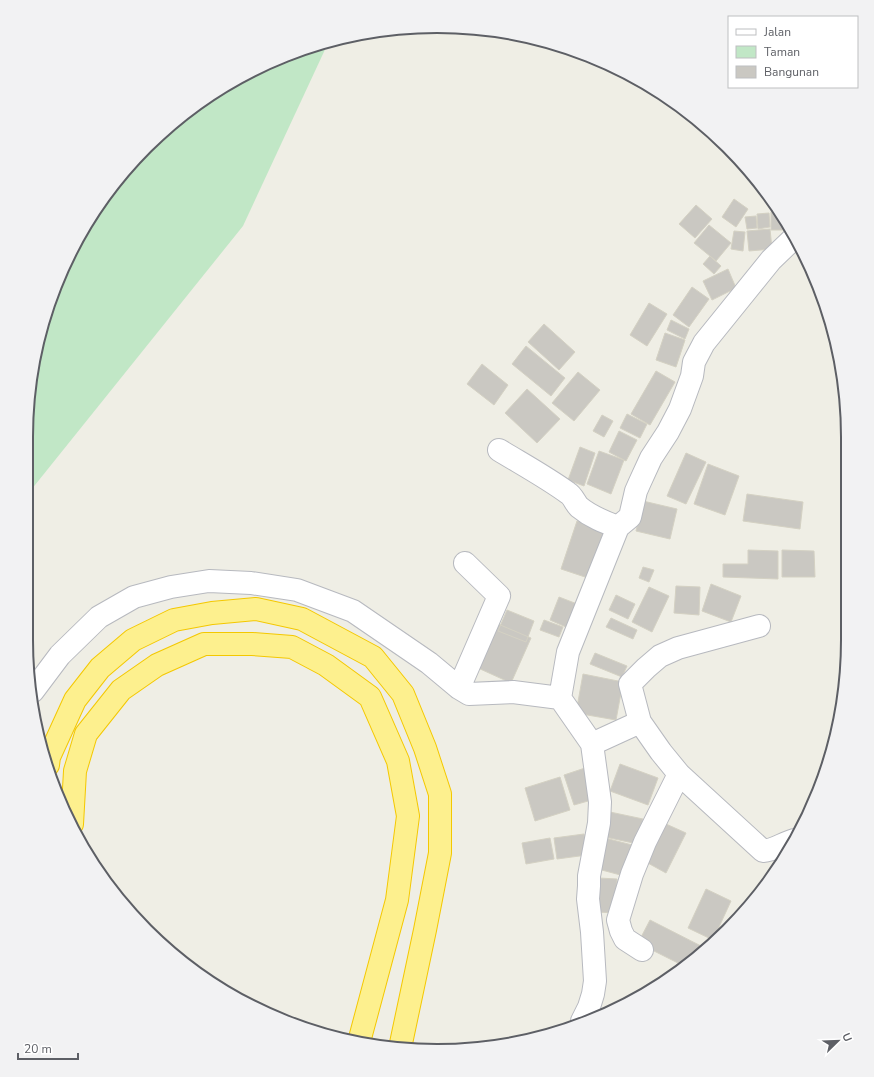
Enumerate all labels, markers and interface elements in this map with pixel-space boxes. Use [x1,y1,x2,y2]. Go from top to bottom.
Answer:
legend [728,16,858,88]
text: Jalan [763,24,791,40]
text: Taman [764,44,800,60]
text: Bangunan [764,64,819,80]
north arrow [818,1021,858,1061]
text: U [838,1031,855,1044]
scale bar [18,1035,78,1061]
text: 20 m [24,1041,52,1057]

